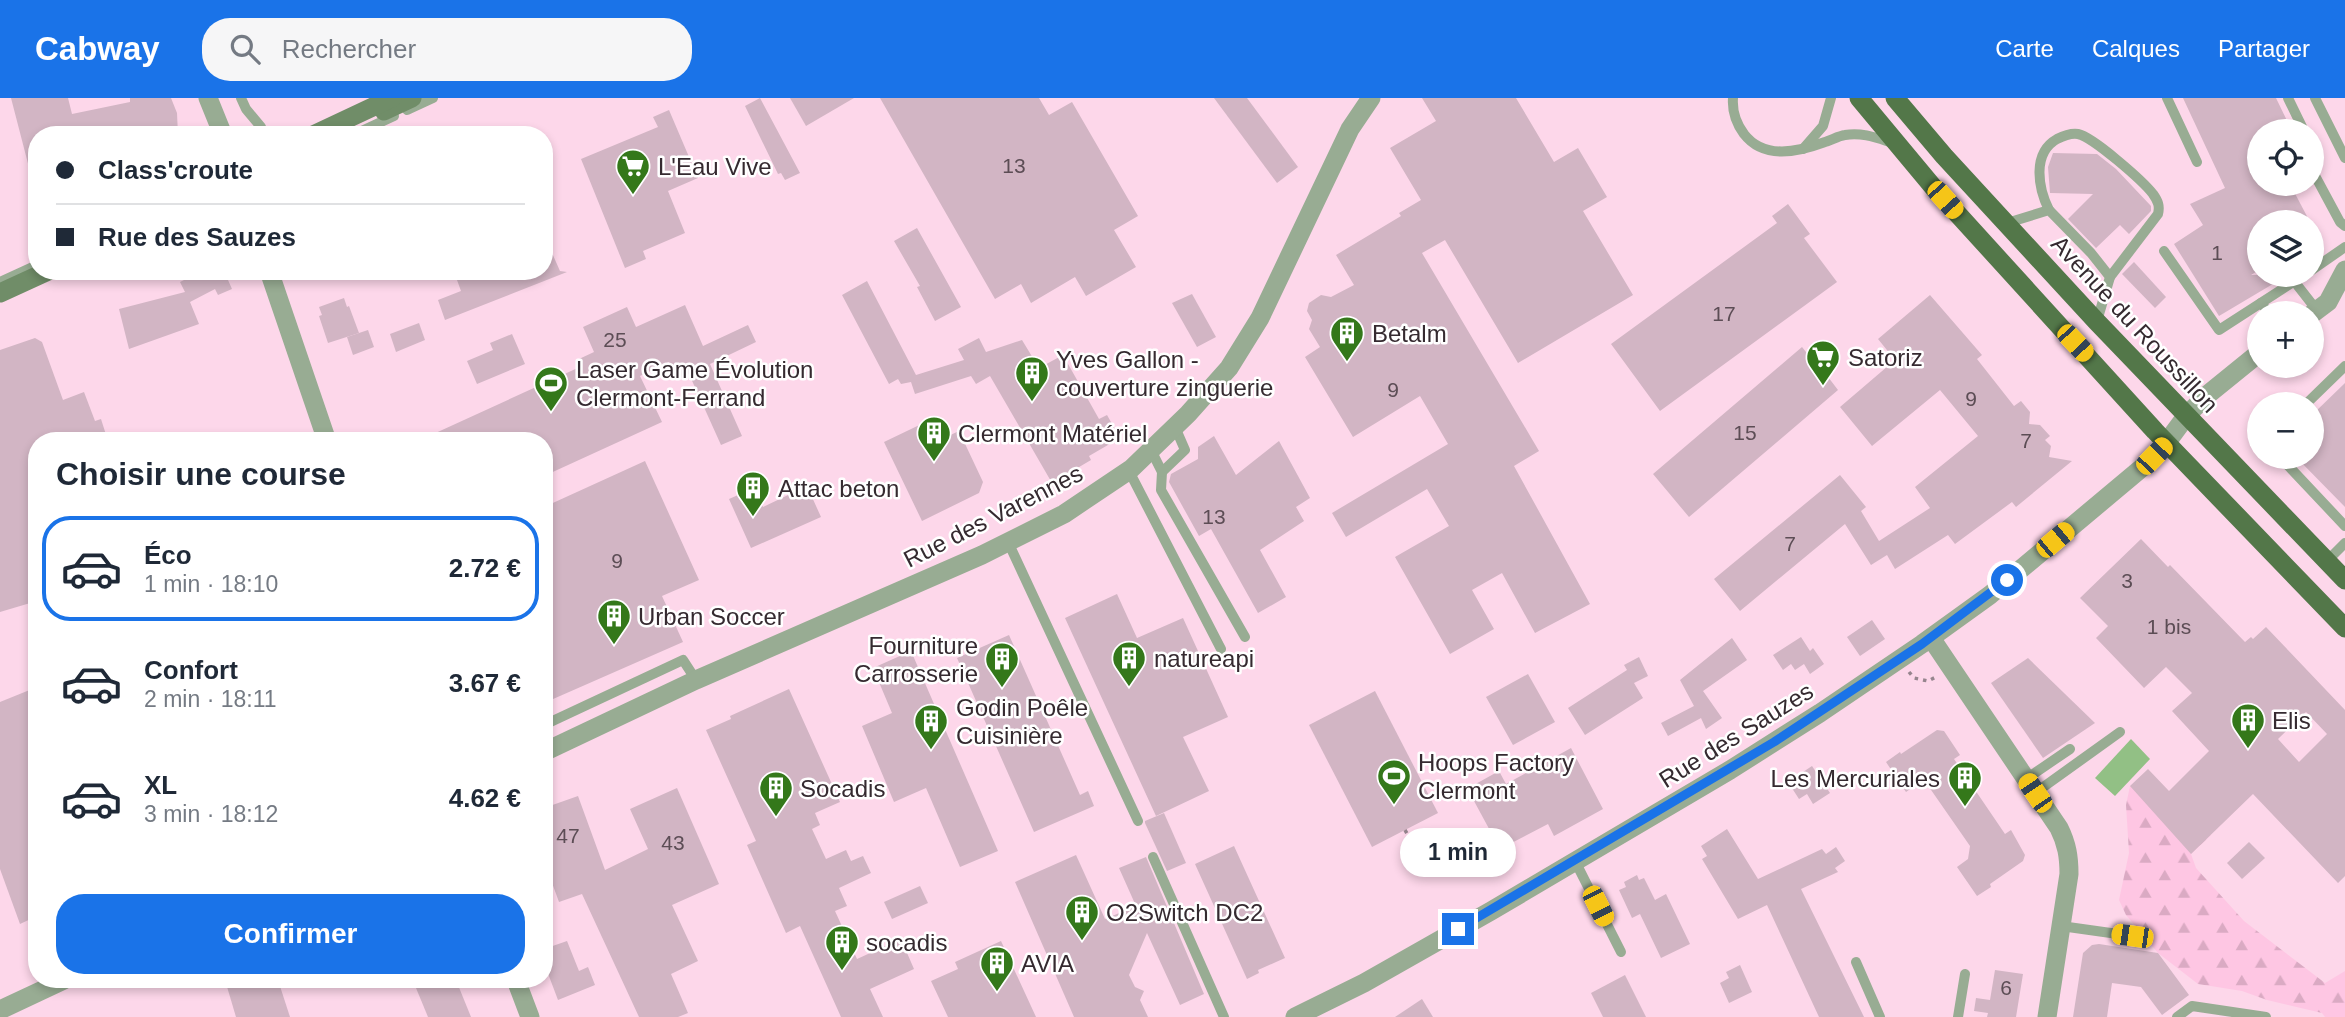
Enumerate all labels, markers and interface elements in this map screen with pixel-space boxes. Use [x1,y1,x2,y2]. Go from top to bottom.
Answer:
search box [202,18,692,81]
text: Cabway [35,30,160,67]
icon: search [226,30,264,68]
text: Rechercher [282,34,416,64]
text: Carte [1995,35,2054,62]
text: Calques [2092,35,2180,62]
text: Partager [2218,35,2310,62]
map controls [2247,119,2324,469]
button: locate [2247,119,2324,196]
supermarket icon: L'Eau Vive [614,147,652,196]
place label: L'Eau Vive [658,153,772,180]
house number: 13 [1002,154,1026,177]
text: Class'croute [98,155,253,185]
car [1924,177,1967,223]
button: layers [2247,210,2324,287]
text: Rue des Sauzes [98,222,296,252]
street label: Avenue du Roussillon [2046,230,2224,418]
house number: 1 [2211,241,2223,264]
button: + [2247,301,2324,378]
house number: 17 [1712,302,1736,325]
building icon: Betalm [1328,314,1366,363]
place label: Betalm [1372,320,1447,347]
car [2053,320,2098,366]
house number: 25 [603,328,627,351]
supermarket icon: Satoriz [1804,338,1842,387]
place label: Satoriz [1848,344,1923,371]
place label: Yves Gallon - couverture zinguerie [1056,346,1273,401]
building icon: Yves Gallon - couverture zinguerie [1013,354,1051,403]
place label: Laser Game Évolution Clermont-Ferrand [576,356,813,411]
sports icon: Laser Game Évolution Clermont-Ferrand [532,364,570,413]
house number: 9 [1387,378,1399,401]
house number: 9 [1965,387,1977,410]
button: − [2247,392,2324,469]
building icon: Clermont Matériel [915,414,953,463]
place label: Clermont Matériel [958,420,1147,447]
house number: 15 [1733,421,1757,444]
house number: 7 [2020,429,2032,452]
car [2132,434,2177,478]
text: Choisir une course [56,456,346,492]
street label: Rue des Varennes [899,459,1087,573]
building icon: Attac beton [734,469,772,518]
place label: Attac beton [778,475,899,502]
house number: 13 [1202,505,1226,528]
car [2033,518,2078,562]
house number: 7 [1784,532,1796,555]
icon: car [60,537,123,600]
text: Éco [144,540,192,570]
house number: 9 [611,549,623,572]
text: 2.72 € [449,553,521,583]
route start [1991,564,2023,596]
house number: 3 [2121,569,2133,592]
text: 1 min · 18:10 [144,571,278,597]
building icon: Urban Soccer [595,597,633,646]
place label: Urban Soccer [638,603,785,630]
house number: 1 bis [2147,615,2191,638]
place label: Fourniture Carrosserie [854,632,978,687]
building icon: natureapi [1110,639,1148,688]
building icon: Fourniture Carrosserie [983,640,1021,689]
place label: natureapi [1154,645,1254,672]
icon: car [60,652,123,715]
text: Confort [144,655,238,685]
text: 3.67 € [449,668,521,698]
street label: Rue des Sauzes [1654,677,1818,793]
text: 2 min · 18:11 [144,686,277,712]
place label: Godin Poêle Cuisinière [956,694,1088,749]
building icon: Elis [2229,701,2267,750]
building icon: Godin Poêle Cuisinière [912,702,950,751]
place label: Elis [2272,707,2311,734]
place label: Hoops Factory Clermont [1418,749,1574,804]
sports icon: Hoops Factory Clermont [1375,757,1413,806]
building icon: Les Mercuriales [1946,759,1984,808]
place label: Les Mercuriales [1771,765,1940,792]
icon: car [60,767,123,830]
building icon: Socadis [757,769,795,818]
text: XL [144,770,177,800]
car [2015,770,2056,816]
place label: Socadis [800,775,885,802]
text: 4.62 € [449,783,521,813]
text: 3 min · 18:12 [144,801,278,827]
house number: 47 [556,824,580,847]
callout: 1 min [1400,828,1516,876]
house number: 43 [661,831,685,854]
text: 1 min [1428,839,1488,865]
car [1580,883,1617,929]
building icon: O2Switch DC2 [1063,893,1101,942]
button: Confirmer [56,894,525,974]
place label: O2Switch DC2 [1106,899,1263,926]
route end [1442,913,1474,945]
building icon: socadis [823,923,861,972]
car [2110,923,2155,949]
place label: socadis [866,929,947,956]
building icon: AVIA [978,944,1016,993]
place label: AVIA [1021,950,1074,977]
house number: 6 [2000,976,2012,999]

